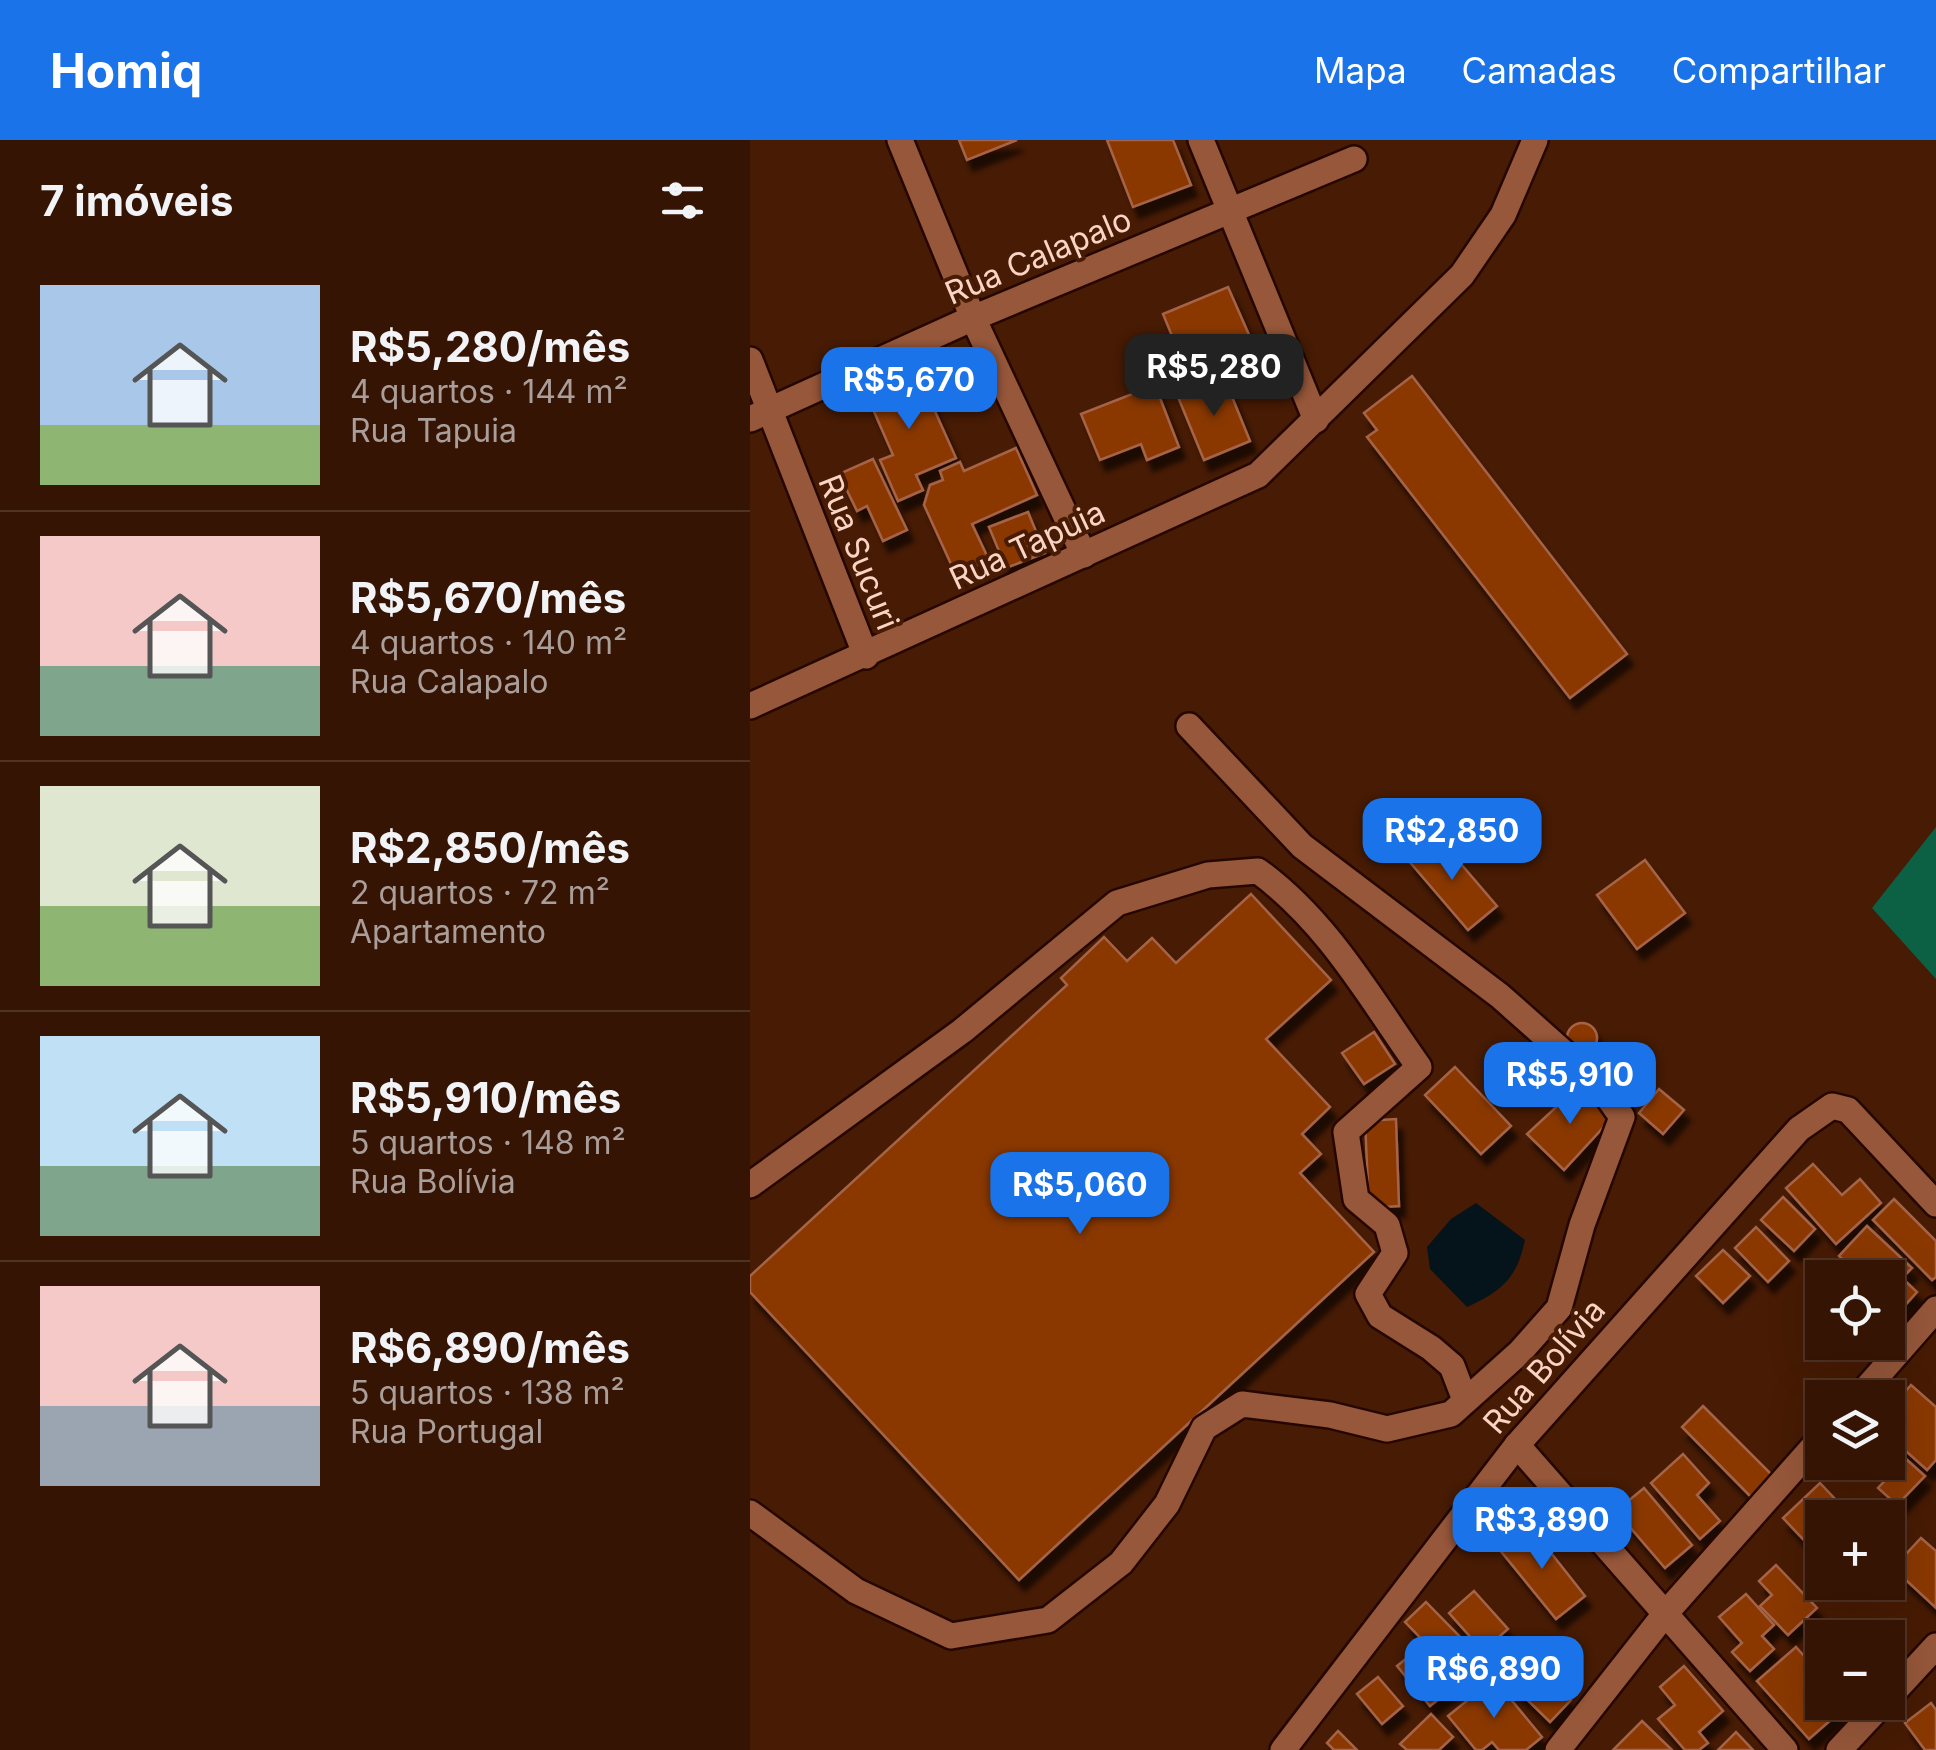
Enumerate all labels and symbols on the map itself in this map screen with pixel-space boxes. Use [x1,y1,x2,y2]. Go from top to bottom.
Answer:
street label: Rua Calapalo [939,199,1137,313]
pin: R$5,280 [1122,334,1306,419]
pin: R$5,670 [817,347,1001,432]
street label: Rua Sucuri [810,469,908,635]
street label: Rua Tapuia [943,492,1111,598]
pin: R$2,850 [1360,798,1544,883]
pin: R$5,910 [1478,1042,1662,1127]
pin: R$5,060 [988,1152,1172,1237]
street label: Rua Bolívia [1475,1291,1613,1441]
pin: R$3,890 [1450,1487,1634,1572]
pin: R$6,890 [1402,1636,1586,1721]

